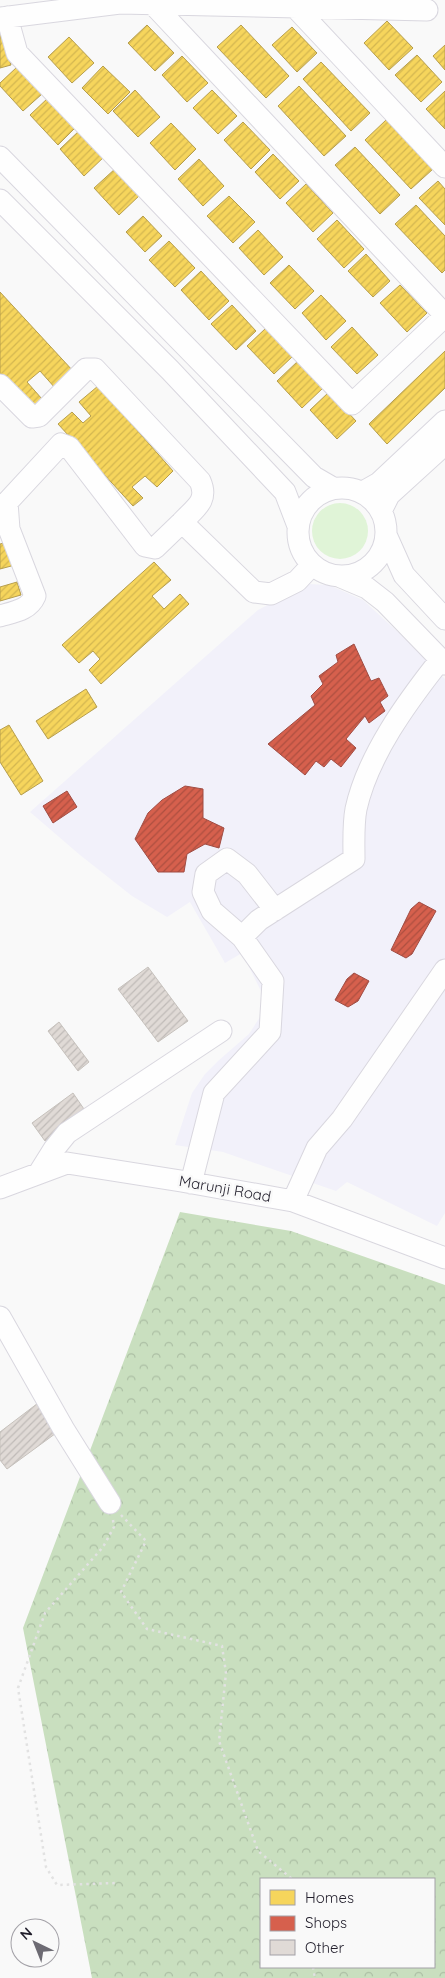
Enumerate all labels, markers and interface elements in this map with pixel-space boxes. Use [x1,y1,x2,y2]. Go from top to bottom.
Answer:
street label: Marunji Road [178,1171,273,1206]
legend [260,1878,435,1968]
text: Homes [305,1888,354,1907]
text: Shops [305,1913,347,1932]
north arrow [10,1918,60,1968]
text: N [16,1923,36,1944]
text: Other [305,1938,345,1957]

